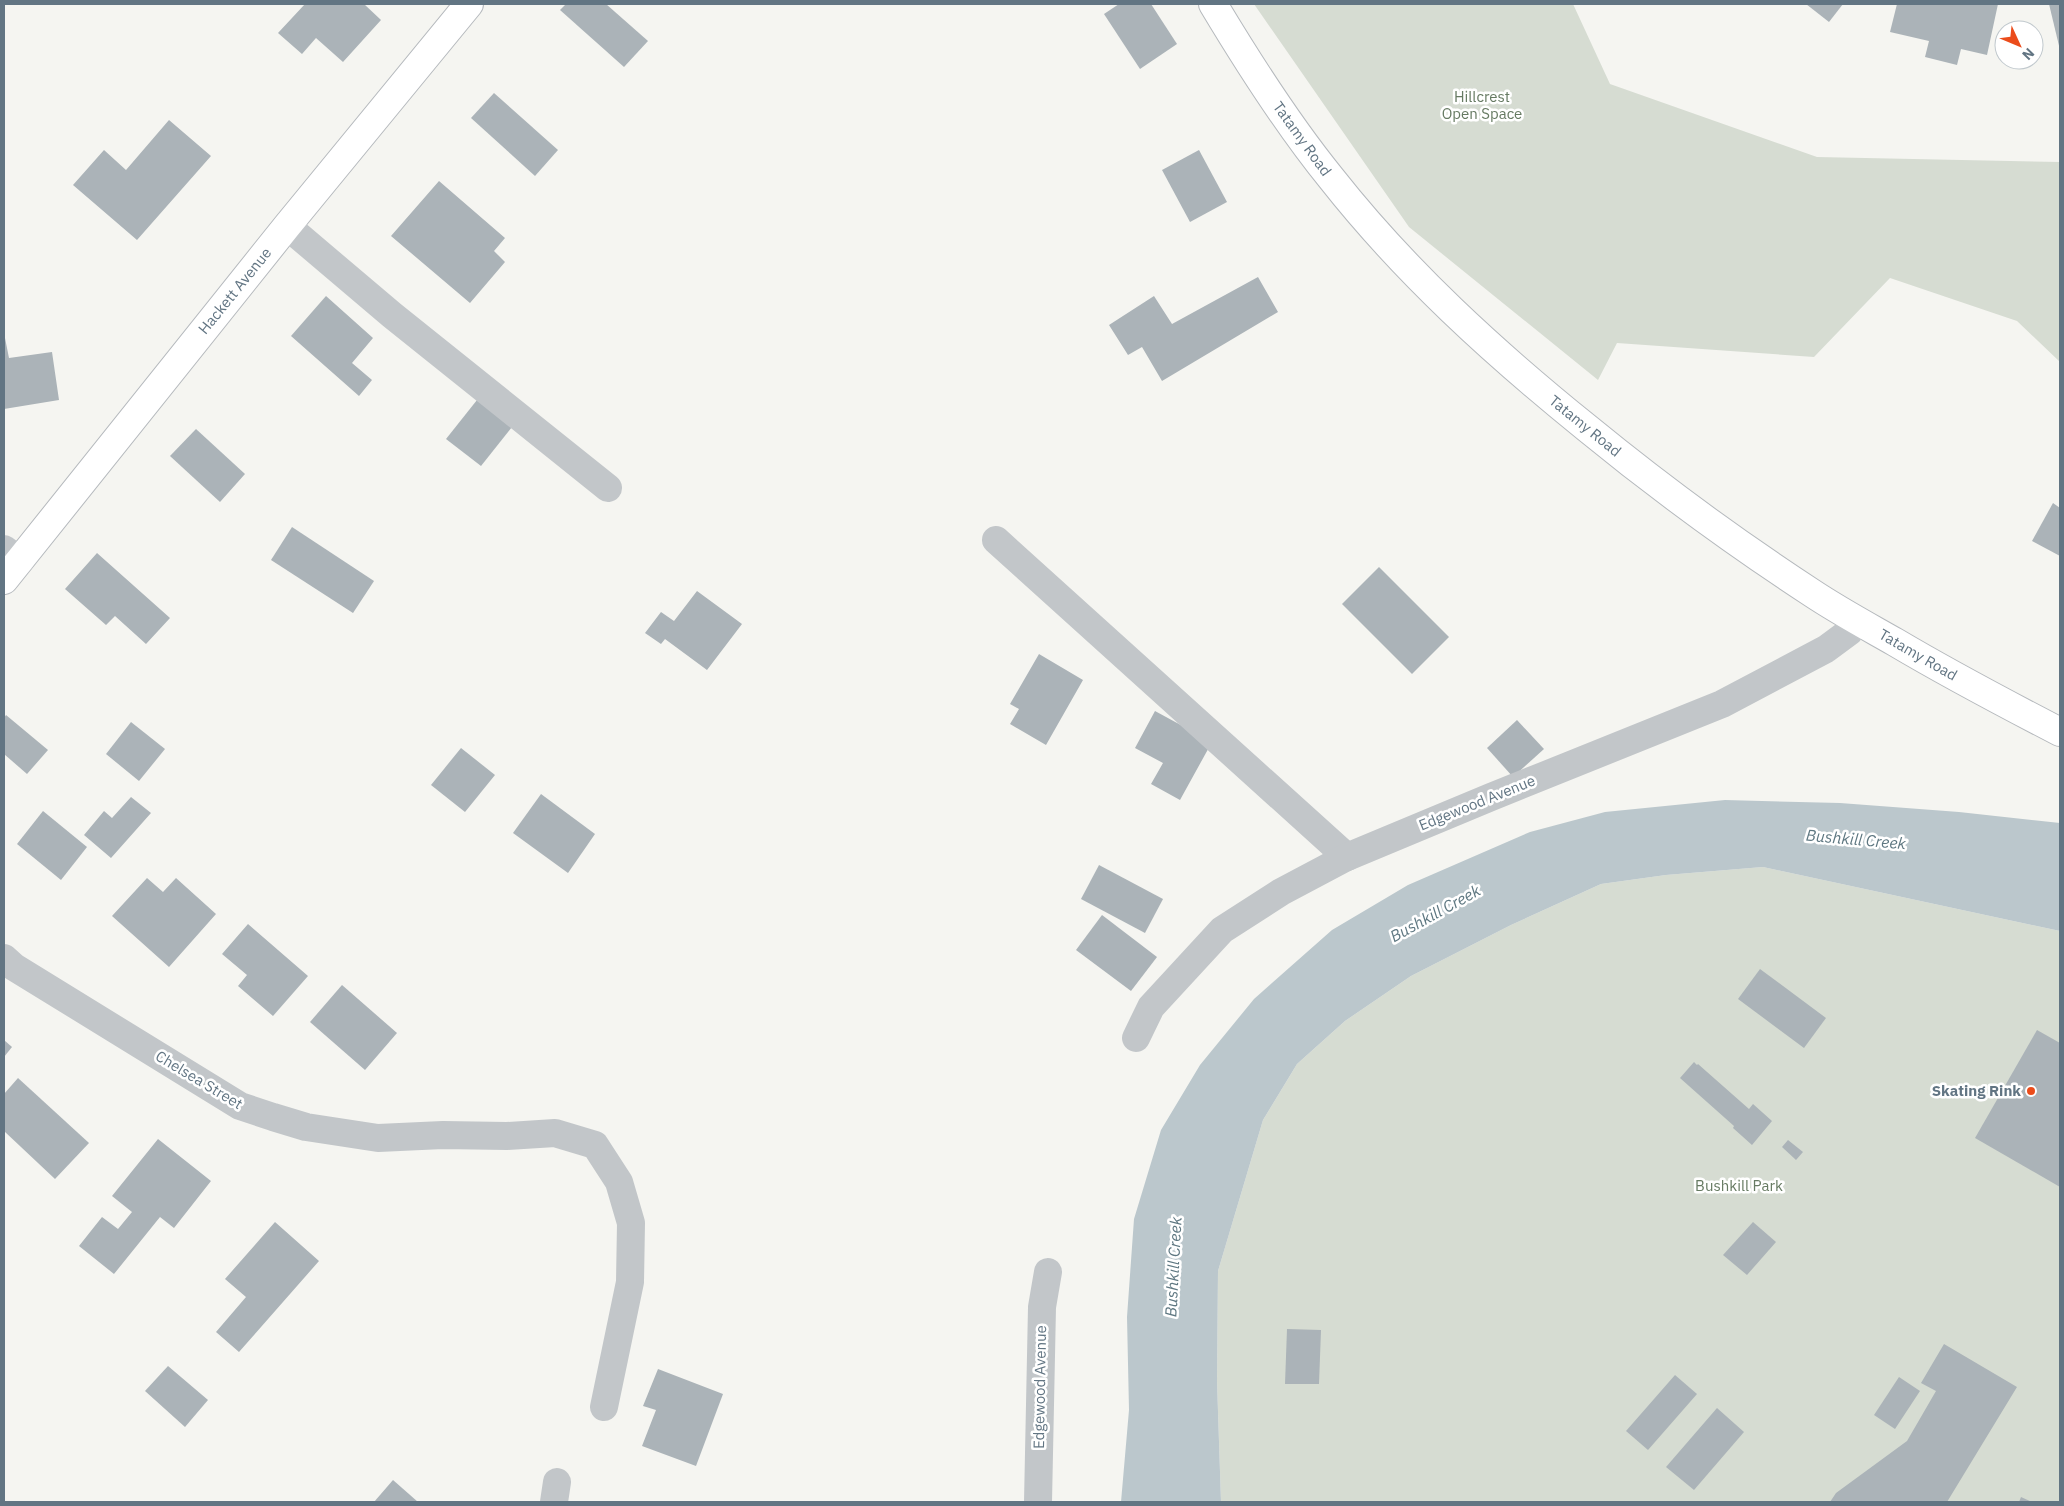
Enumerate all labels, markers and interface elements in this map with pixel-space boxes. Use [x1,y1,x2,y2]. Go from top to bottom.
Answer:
north arrow [1994,20,2044,70]
text: N [2018,44,2038,64]
park label: Hillcrest Open Space [1442,87,1522,123]
street label: Tatamy Road [1269,98,1336,180]
street label: Hackett Avenue [194,243,275,338]
street label: Tatamy Road [1545,391,1625,460]
street label: Tatamy Road [1876,625,1961,685]
street label: Edgewood Avenue [1416,771,1538,835]
water label: Bushkill Creek [1805,825,1907,853]
water label: Bushkill Creek [1386,880,1484,946]
street label: Chelsea Street [152,1046,246,1113]
place label: Skating Rink [1932,1081,2021,1100]
marker: Skating Rink [2025,1085,2037,1097]
park label: Bushkill Park [1695,1176,1783,1195]
water label: Bushkill Creek [1160,1216,1186,1318]
street label: Edgewood Avenue [1029,1325,1050,1449]

